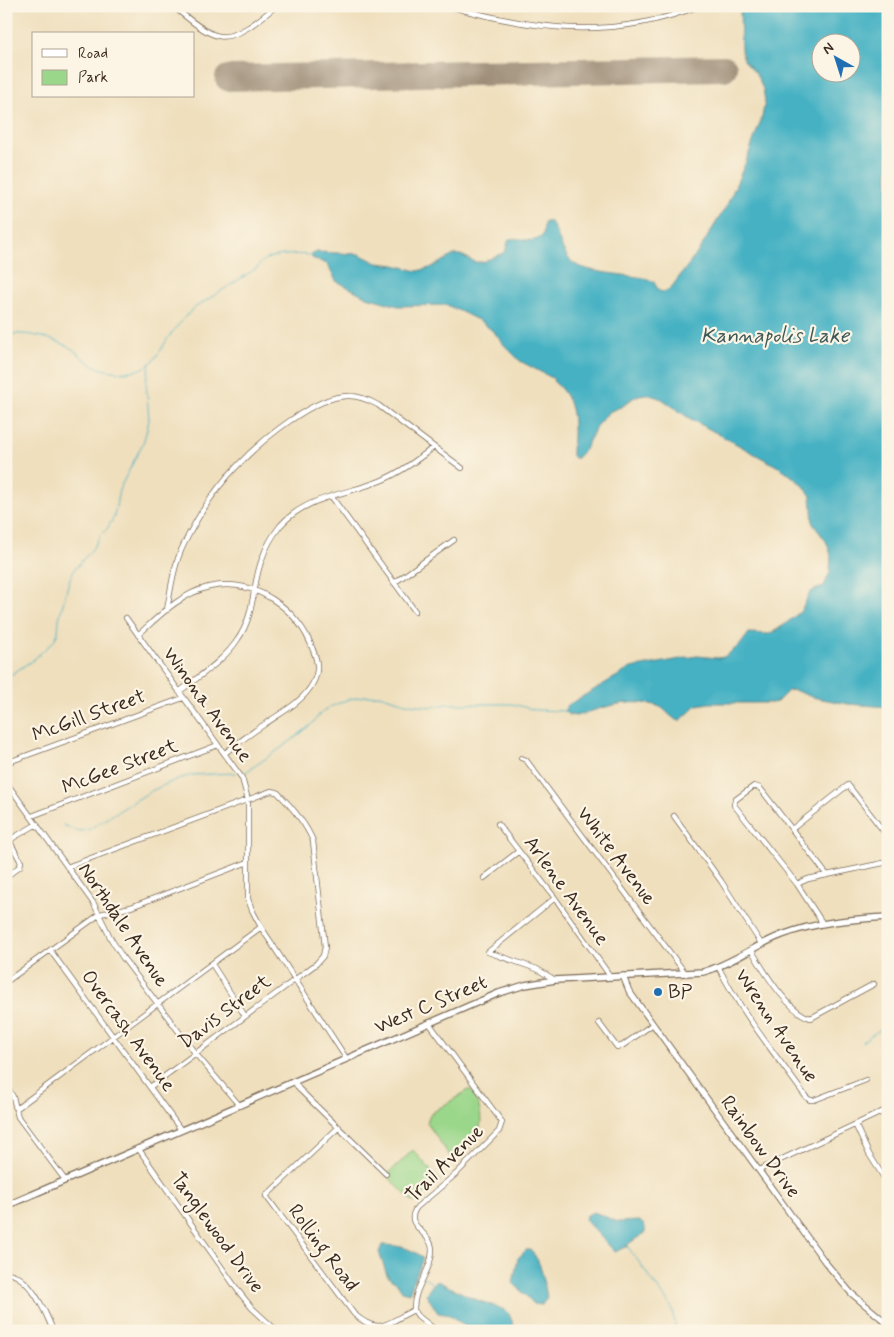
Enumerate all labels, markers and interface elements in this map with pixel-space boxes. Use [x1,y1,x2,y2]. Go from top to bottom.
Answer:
legend [32,32,195,98]
north arrow [812,32,862,82]
text: N [819,39,838,59]
text: Road [78,44,108,64]
text: Park [78,68,108,88]
water label: Kannapolis Lake [701,322,851,350]
street label: Winona Avenue [156,642,258,768]
street label: McGill Street [29,683,149,749]
street label: McGee Street [58,732,182,801]
street label: White Avenue [570,801,662,911]
street label: Arlene Avenue [517,831,615,951]
street label: Northdale Avenue [71,858,175,992]
street label: Wrenn Avenue [728,964,824,1088]
street label: Overcash Avenue [75,965,181,1098]
street label: Davis Street [173,968,277,1056]
street label: West C Street [371,969,491,1041]
place label: BP [668,979,693,1006]
marker: BP [652,986,664,998]
street label: Rainbow Drive [714,1090,806,1204]
street label: Trail Avenue [400,1119,490,1209]
street label: Tanglewood Drive [163,1167,270,1299]
street label: Rolling Road [280,1199,365,1298]

